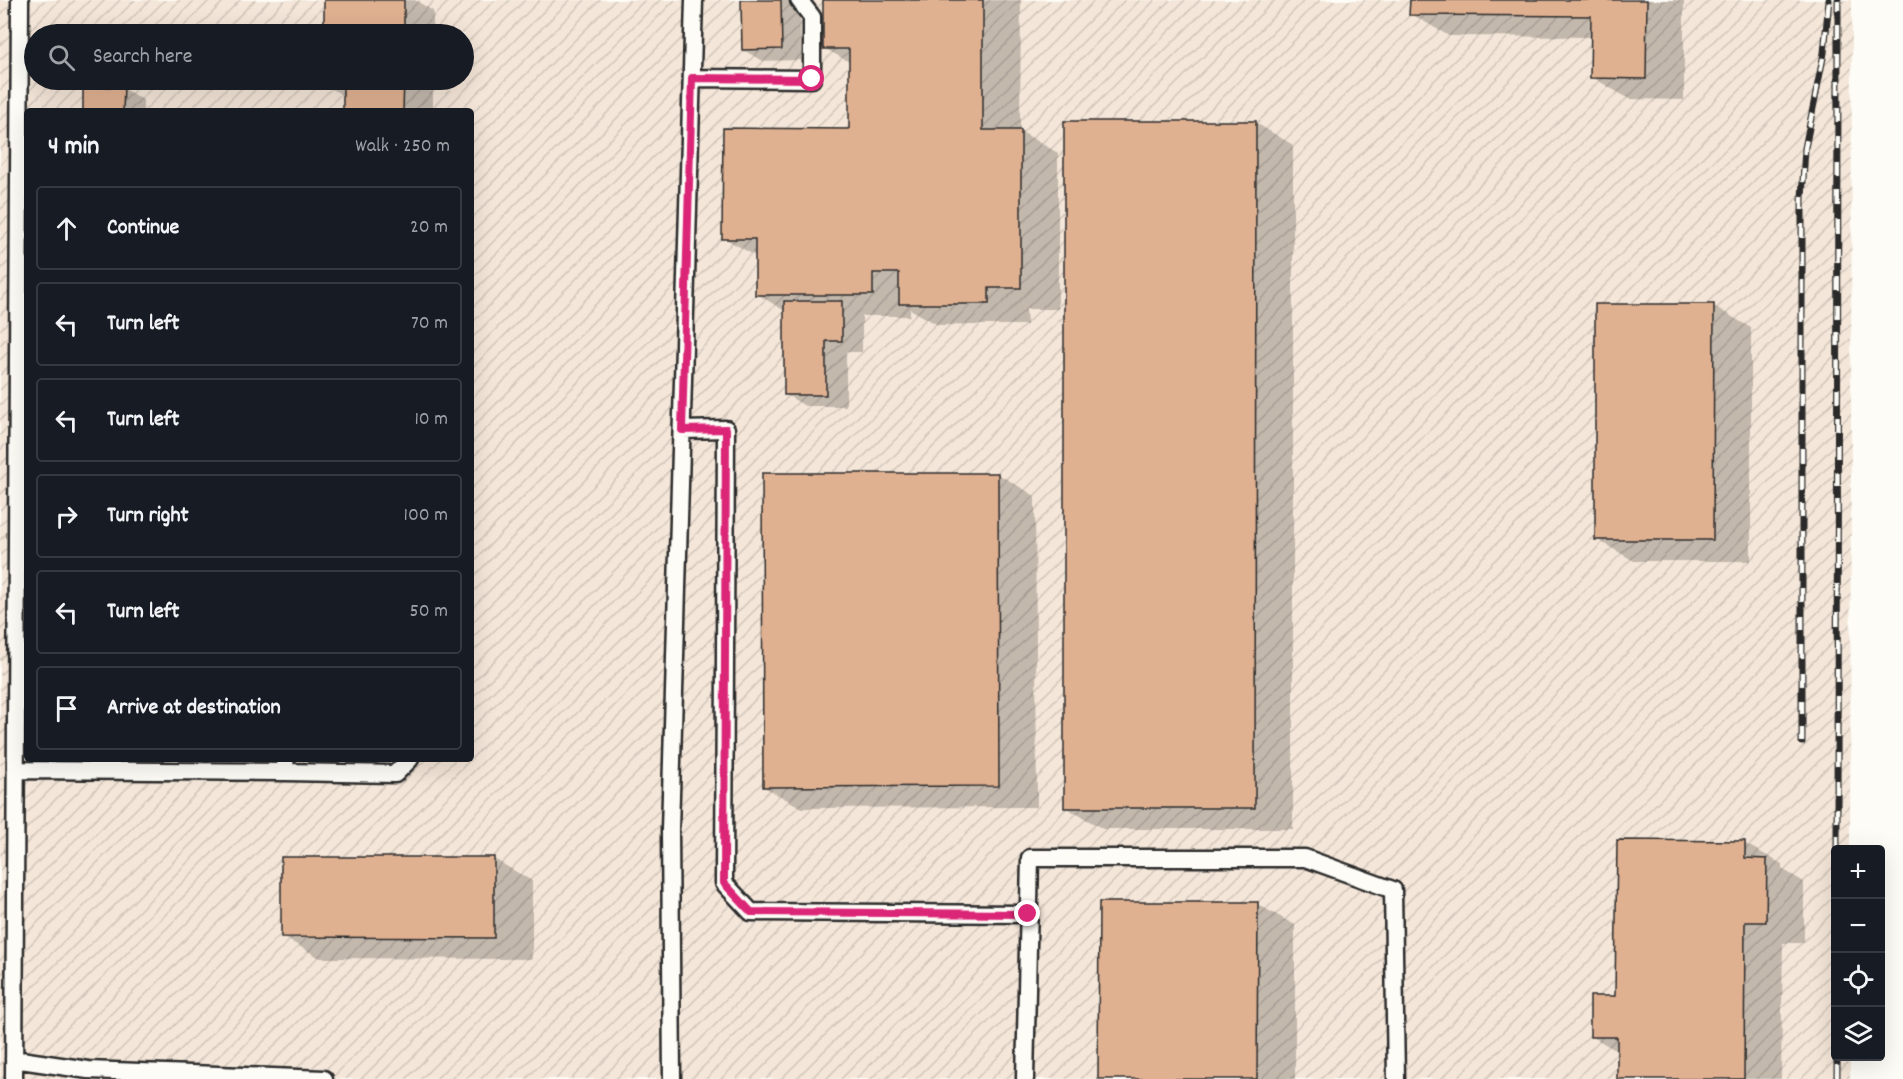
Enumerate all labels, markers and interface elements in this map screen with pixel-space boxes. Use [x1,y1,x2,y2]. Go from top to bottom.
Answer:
search box [24,24,474,90]
icon: search [45,41,78,74]
text: Search here [93,42,192,73]
route start [798,65,824,91]
text: 4 min [48,129,99,166]
text: Walk · 250 m [355,133,450,161]
icon: ahead [50,212,83,245]
text: Continue [107,213,179,244]
text: 20 m [410,214,448,242]
icon: left [50,308,83,341]
text: Turn left [107,309,179,340]
text: 70 m [411,310,448,338]
icon: left [50,404,83,437]
text: Turn left [107,405,179,436]
text: 10 m [414,406,448,434]
icon: right [50,500,83,533]
text: Turn right [107,501,189,532]
text: 100 m [404,502,448,530]
icon: left [50,596,83,629]
text: Turn left [107,597,179,628]
text: 50 m [410,598,448,626]
icon: arrive [50,692,83,725]
text: Arrive at destination [107,693,281,724]
map controls [1831,845,1885,1061]
button: + [1831,845,1885,899]
button: − [1831,899,1885,953]
route end [1014,900,1040,926]
button: locate [1831,953,1885,1007]
button: layers [1831,1007,1885,1061]

